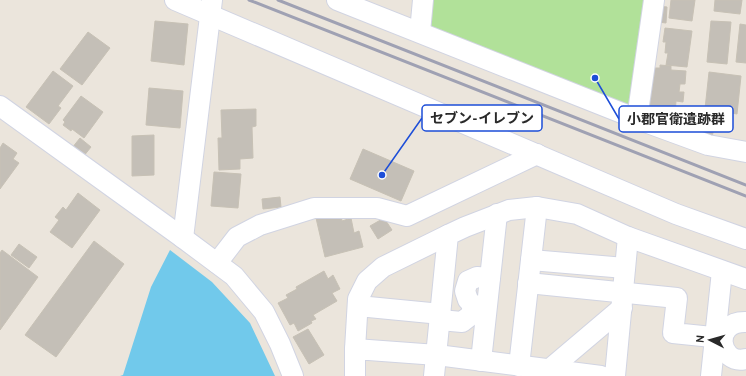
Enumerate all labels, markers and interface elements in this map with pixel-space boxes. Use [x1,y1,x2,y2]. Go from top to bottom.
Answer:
callout: セブン-イレブン [422,105,542,131]
callout: 小郡官衛遺跡群 [619,106,733,132]
text: セブン-イレブン [430,110,534,128]
text: 小郡官衛遺跡群 [627,112,725,129]
north arrow [690,320,730,360]
text: N [694,334,708,344]

